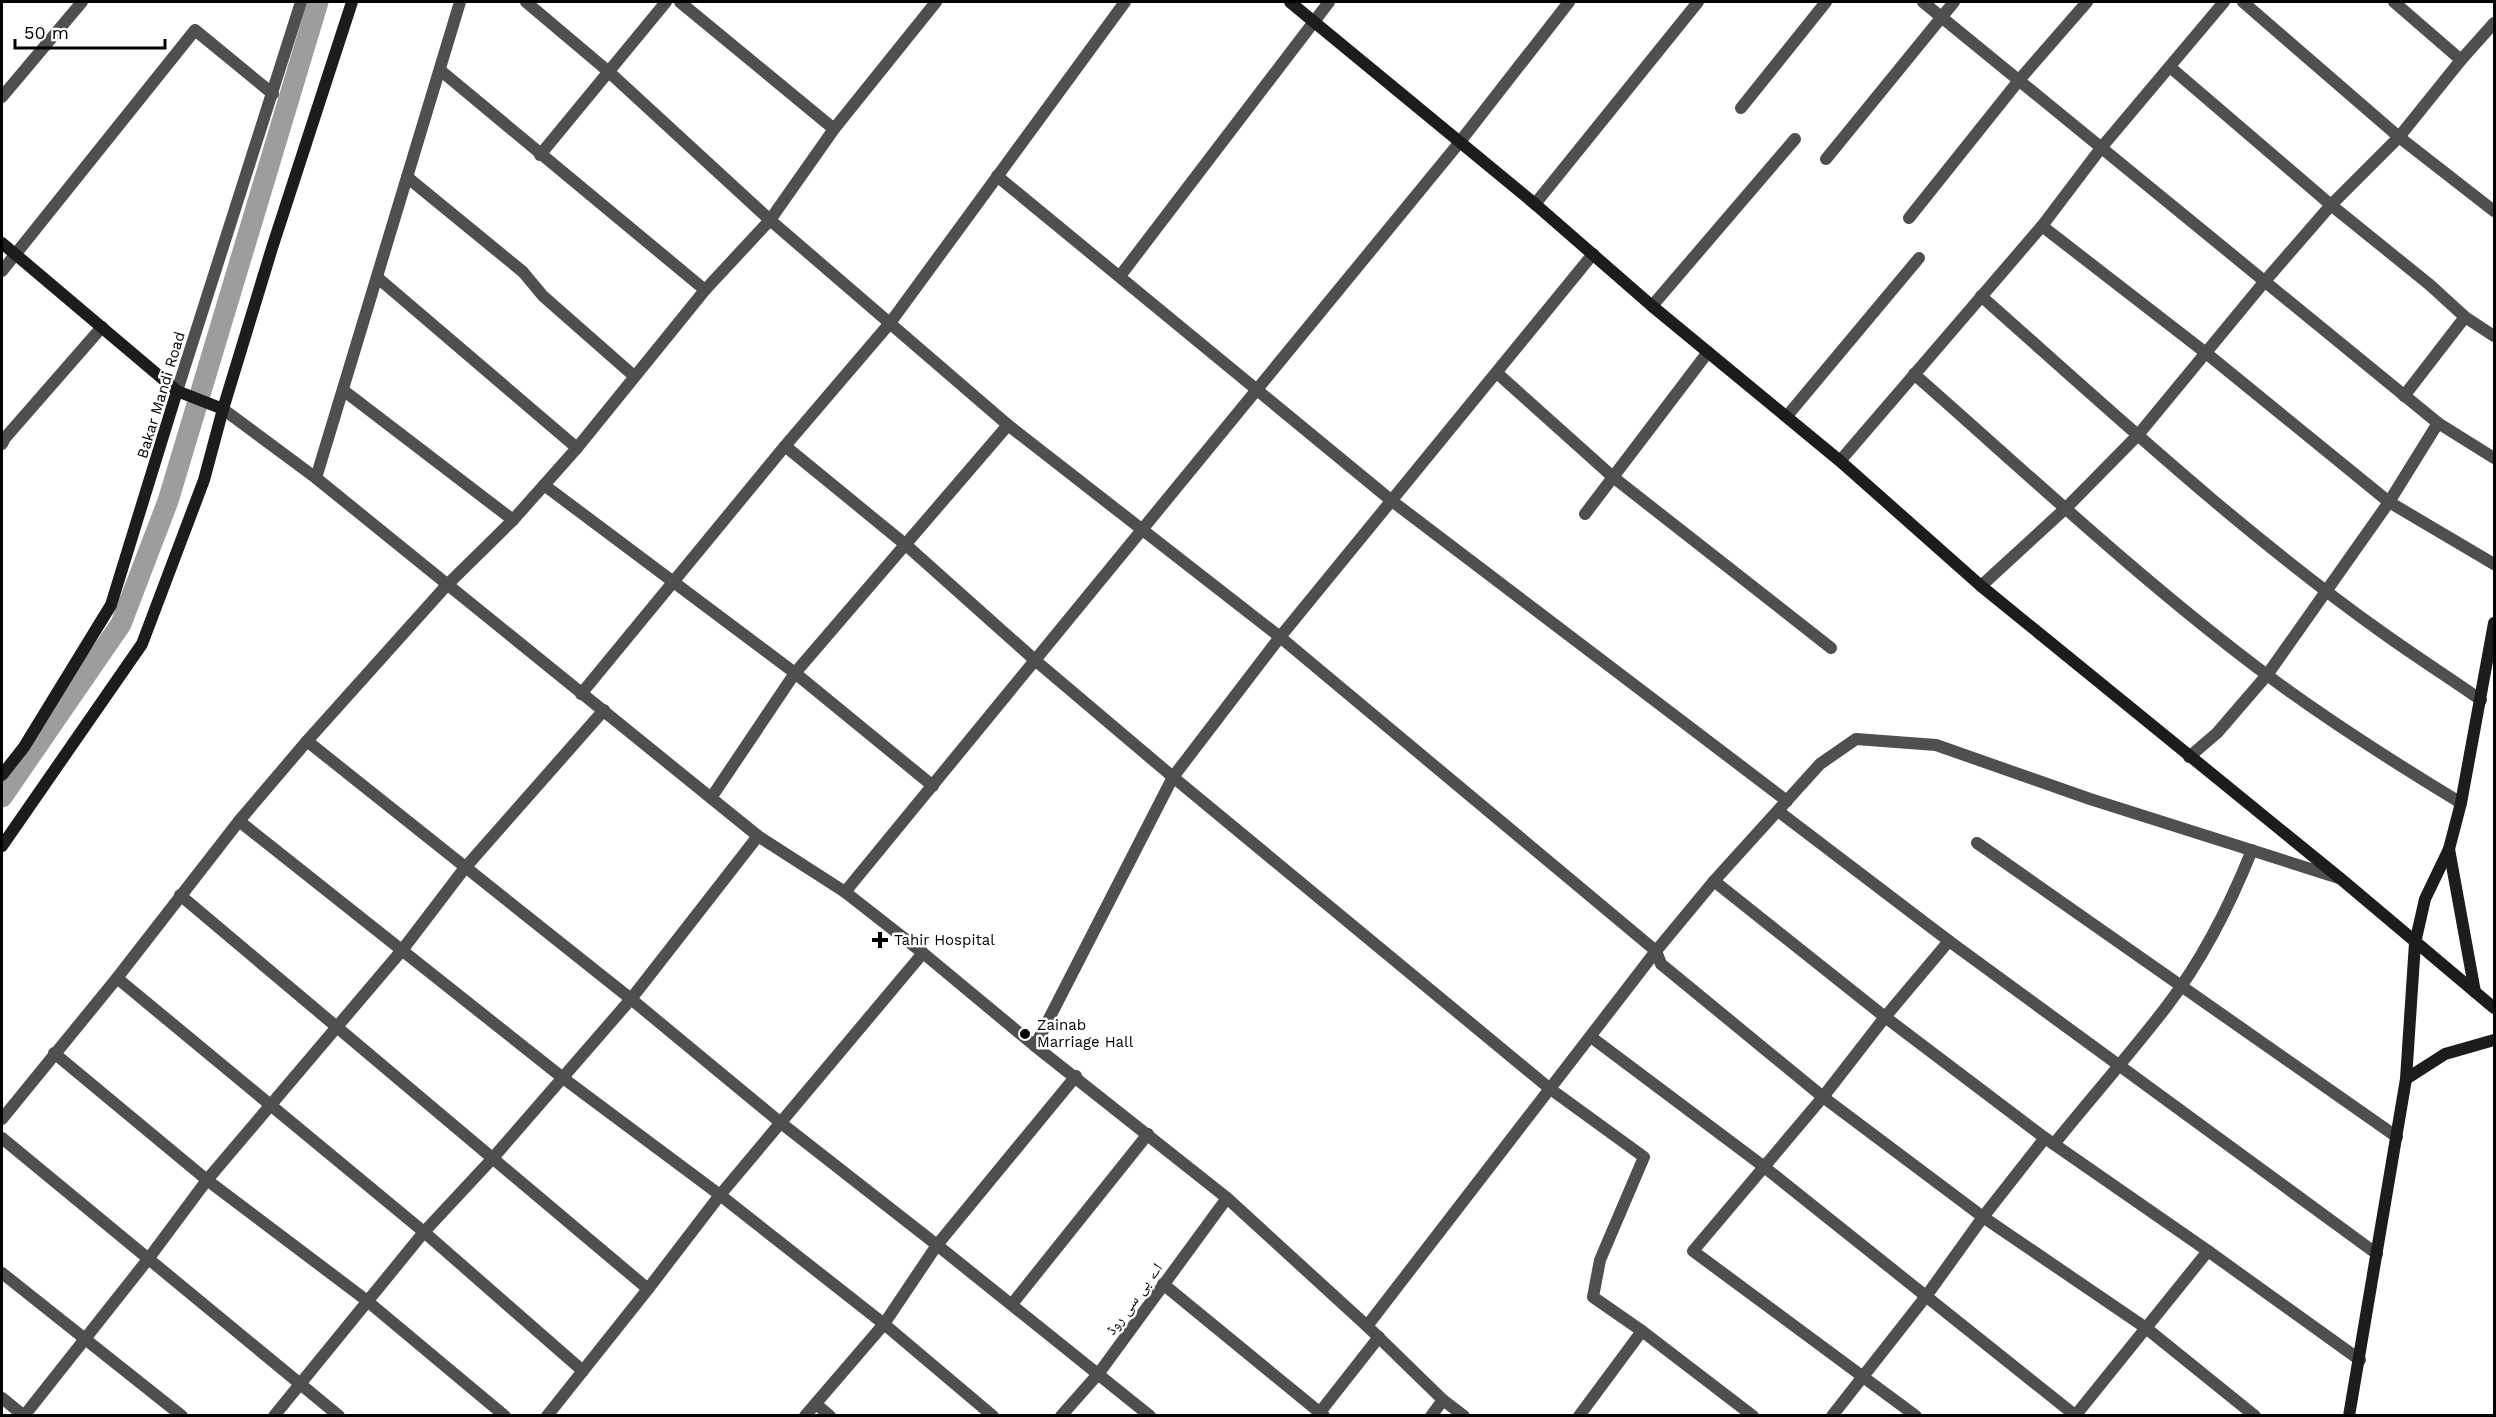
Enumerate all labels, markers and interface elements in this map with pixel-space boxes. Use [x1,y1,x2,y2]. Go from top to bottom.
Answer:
scale bar [15,12,165,50]
text: 50 m [24,22,69,43]
street label: Bakar Mandi Road [133,329,189,461]
marker: Tahir Hospital [871,931,889,949]
place label: Tahir Hospital [894,931,995,949]
place label: Zainab Marriage Hall [1037,1016,1134,1051]
marker: Zainab Marriage Hall [1018,1027,1032,1041]
street label: اے بی سی روڈ [1102,1260,1167,1339]

